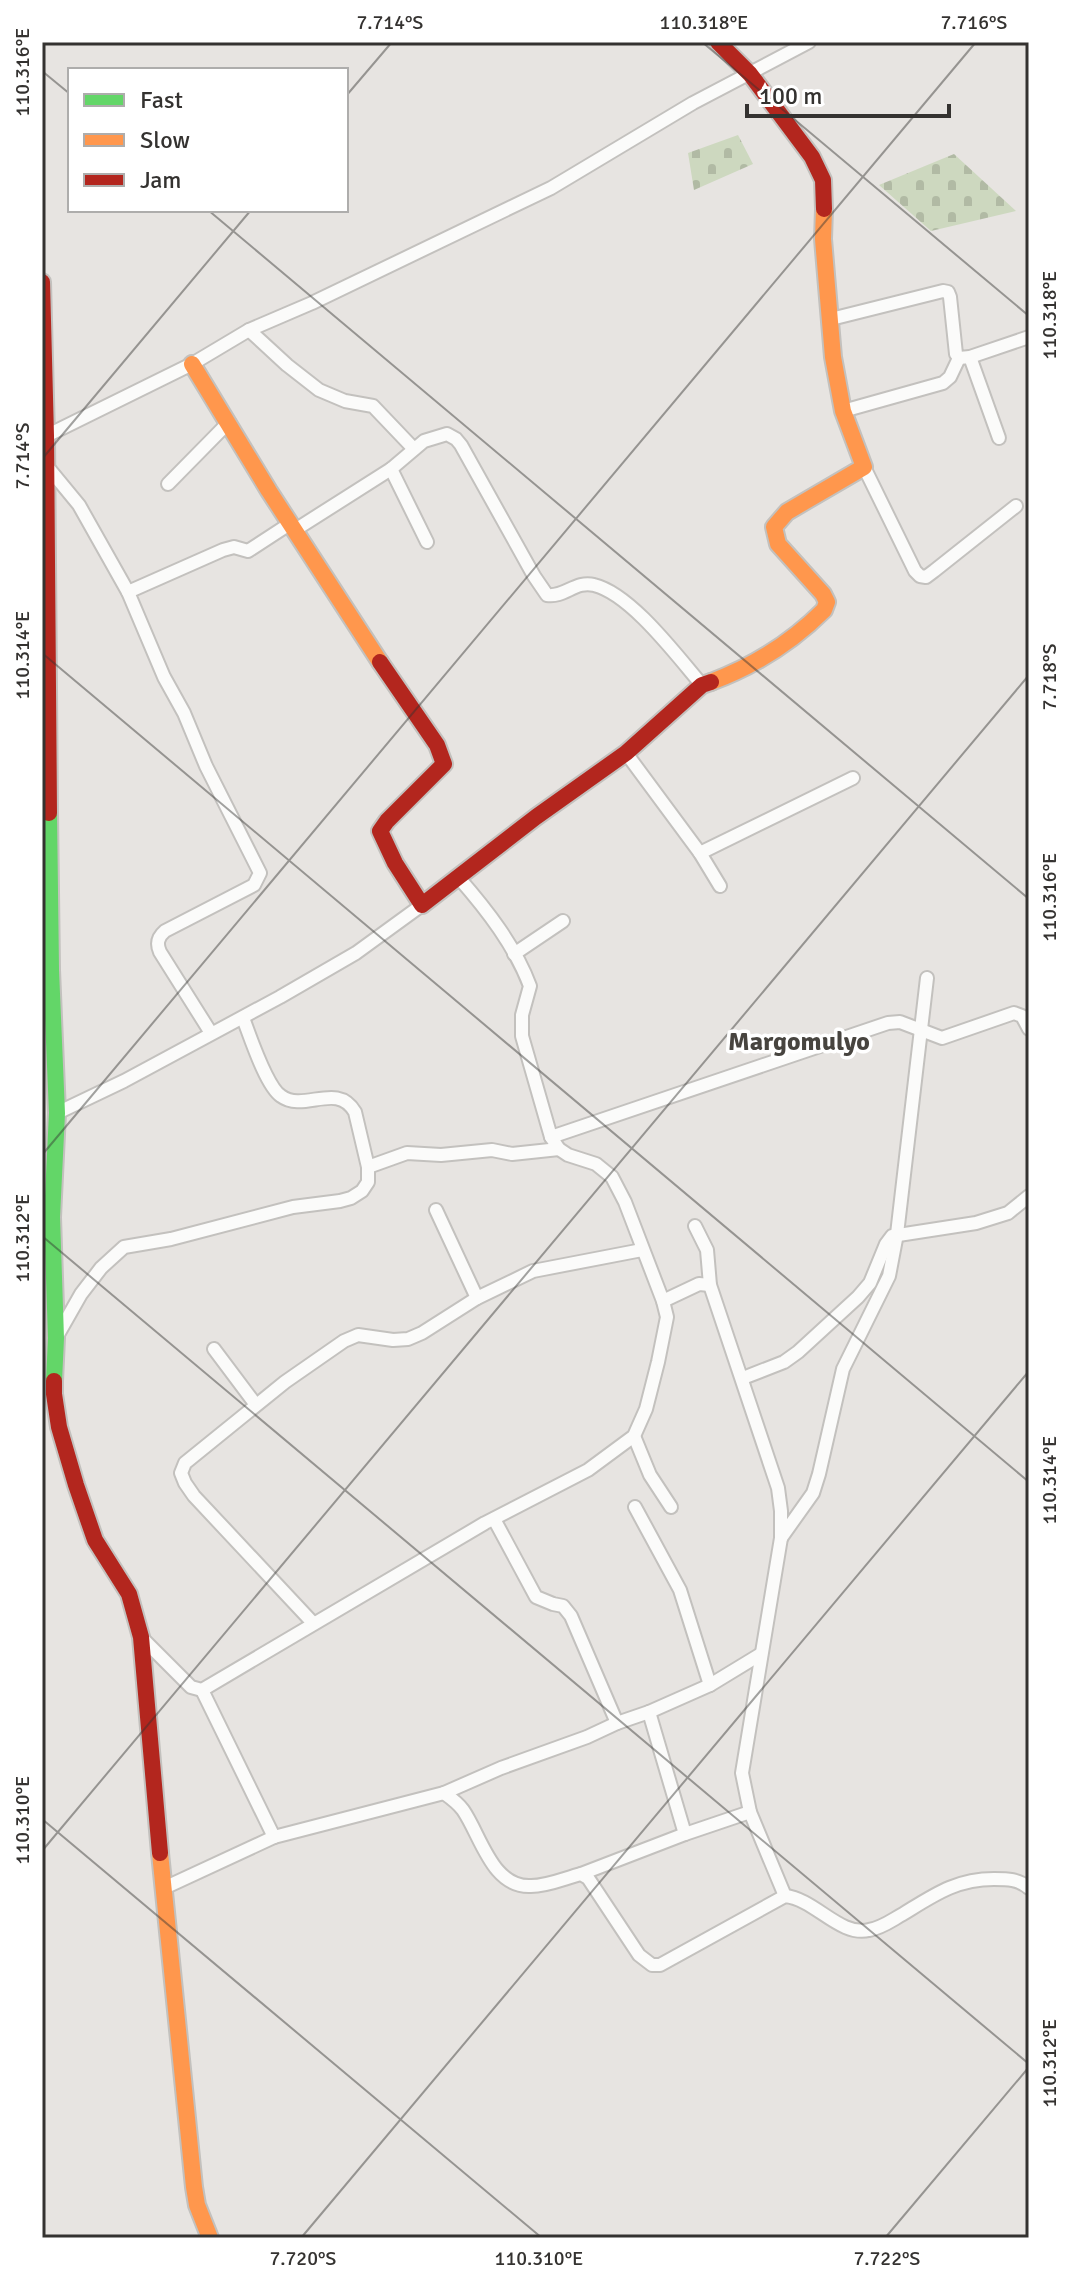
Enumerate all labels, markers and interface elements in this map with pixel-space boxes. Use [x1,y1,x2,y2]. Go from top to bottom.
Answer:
text: 7.714°S [357,10,423,35]
text: 110.318°E [660,10,748,35]
text: 7.716°S [941,10,1007,35]
text: 110.316°E [10,28,35,116]
legend [68,68,348,212]
scale bar [747,68,949,118]
text: 100 m [759,81,822,111]
text: Fast [140,85,183,115]
text: Slow [140,125,190,155]
text: Jam [140,165,181,195]
text: 110.318°E [1037,271,1062,359]
text: 7.714°S [10,423,35,489]
text: 110.314°E [10,611,35,699]
text: 7.718°S [1037,644,1062,710]
text: 110.316°E [1037,853,1062,941]
district label: Margomulyo [728,1026,870,1058]
text: 110.312°E [10,1194,35,1282]
text: 110.314°E [1037,1436,1062,1524]
text: 110.310°E [10,1776,35,1864]
text: 110.312°E [1037,2019,1062,2107]
text: 7.720°S [270,2246,336,2271]
text: 110.310°E [495,2246,583,2271]
text: 7.722°S [854,2246,920,2271]

